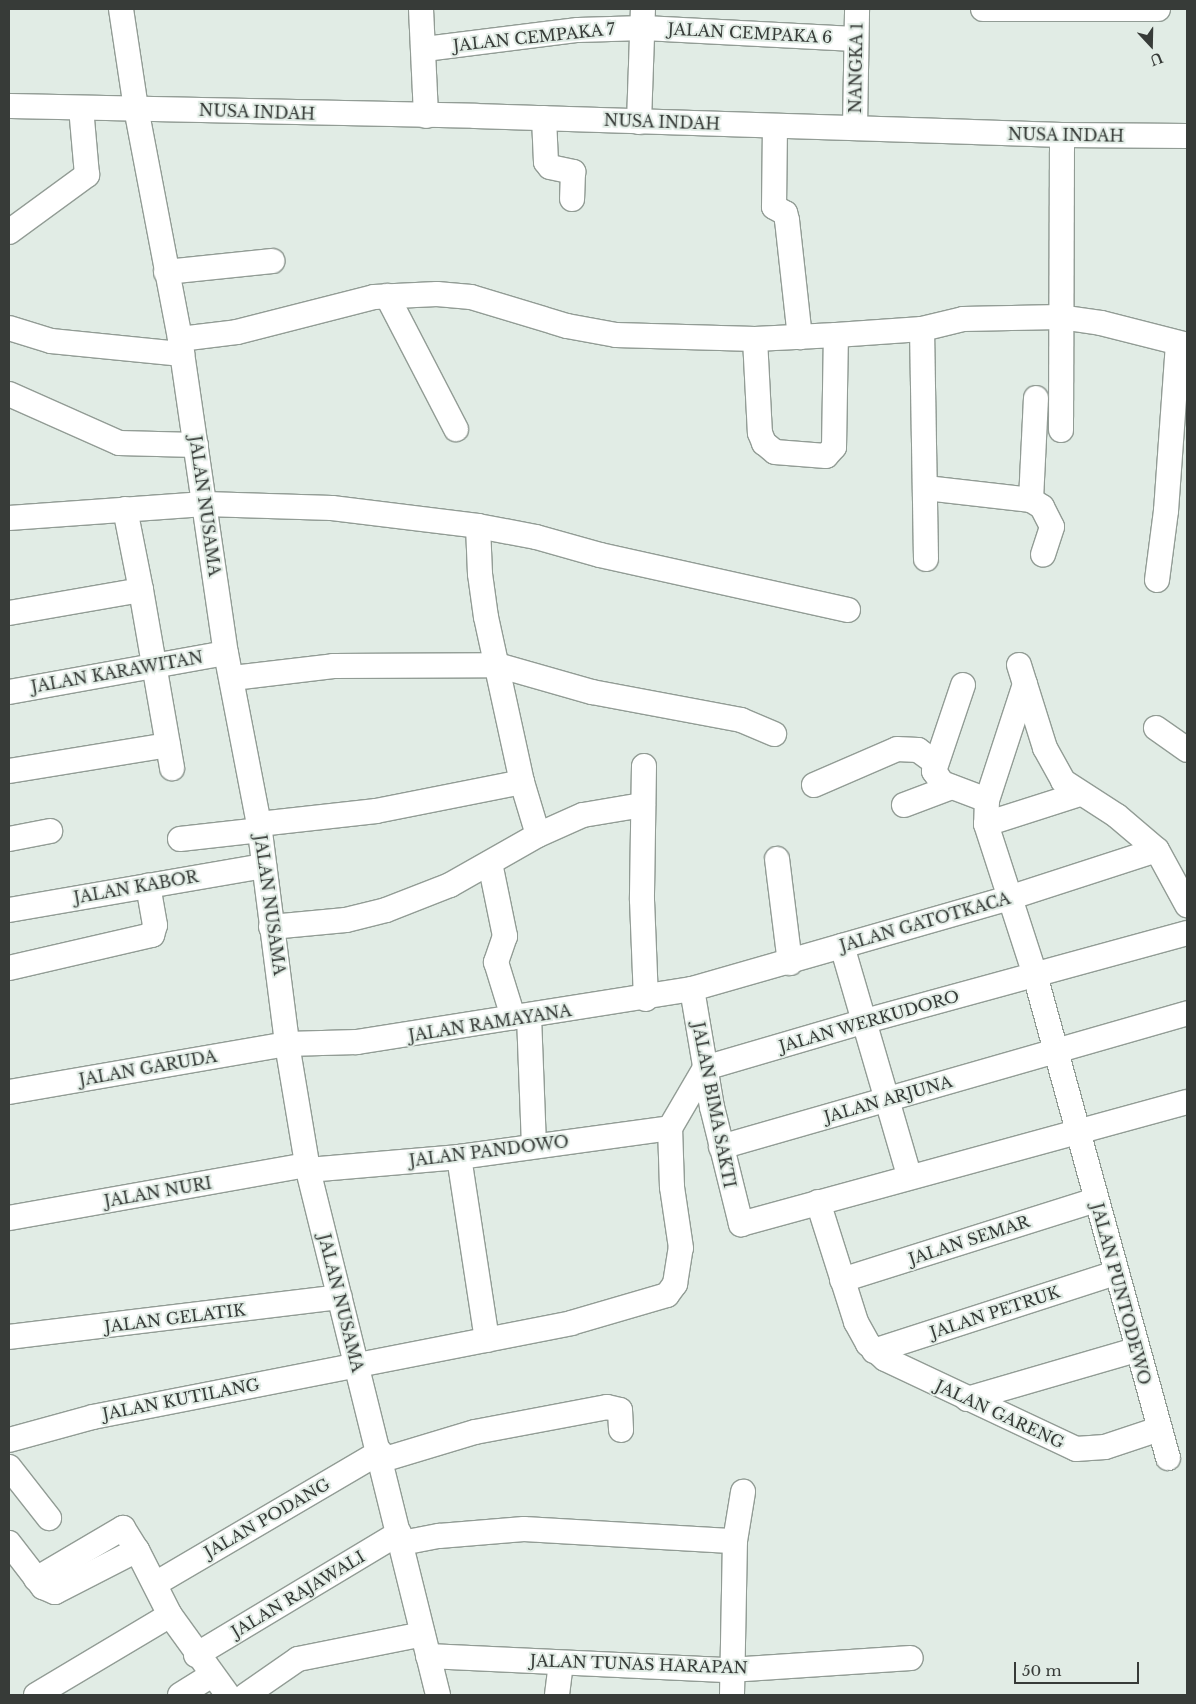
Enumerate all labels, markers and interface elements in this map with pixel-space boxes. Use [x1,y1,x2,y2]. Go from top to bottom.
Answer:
street label: JALAN CEMPAKA 7 [452,19,616,55]
street label: JALAN CEMPAKA 6 [667,19,833,47]
north arrow [1126,20,1176,70]
street label: NANGKA 1 [846,22,866,114]
text: U [1147,48,1165,70]
street label: NUSA INDAH [198,100,316,124]
street label: NUSA INDAH [603,110,721,134]
street label: NUSA INDAH [1007,124,1125,146]
street label: JALAN NUSAMA [186,434,224,578]
street label: JALAN KARAWITAN [30,647,204,697]
street label: JALAN NUSAMA [251,833,289,977]
street label: JALAN KABOR [72,867,200,907]
street label: JALAN GATOTKACA [837,888,1013,956]
street label: JALAN WERKUDORO [776,986,962,1056]
street label: JALAN RAMAYANA [407,1001,573,1045]
street label: JALAN BIMA SAKTI [688,1020,740,1190]
street label: JALAN GARUDA [78,1046,218,1090]
street label: JALAN ARJUNA [821,1071,955,1127]
street label: JALAN PANDOWO [408,1132,570,1170]
street label: JALAN NURI [103,1173,213,1211]
street label: JALAN PUNTODEWO [1087,1201,1155,1387]
street label: JALAN SEMAR [906,1211,1032,1269]
street label: JALAN NUSAMA [315,1232,367,1374]
street label: JALAN PETRUK [928,1282,1062,1342]
street label: JALAN GELATIK [103,1300,247,1336]
street label: JALAN KUTILANG [101,1374,261,1424]
street label: JALAN GARENG [933,1376,1067,1452]
street label: JALAN PODANG [201,1474,333,1562]
street label: JALAN RAJAWALI [228,1547,368,1641]
street label: JALAN TUNAS HARAPAN [529,1651,749,1677]
scale bar [1016,1652,1141,1684]
text: 50 m [1022,1661,1062,1680]

